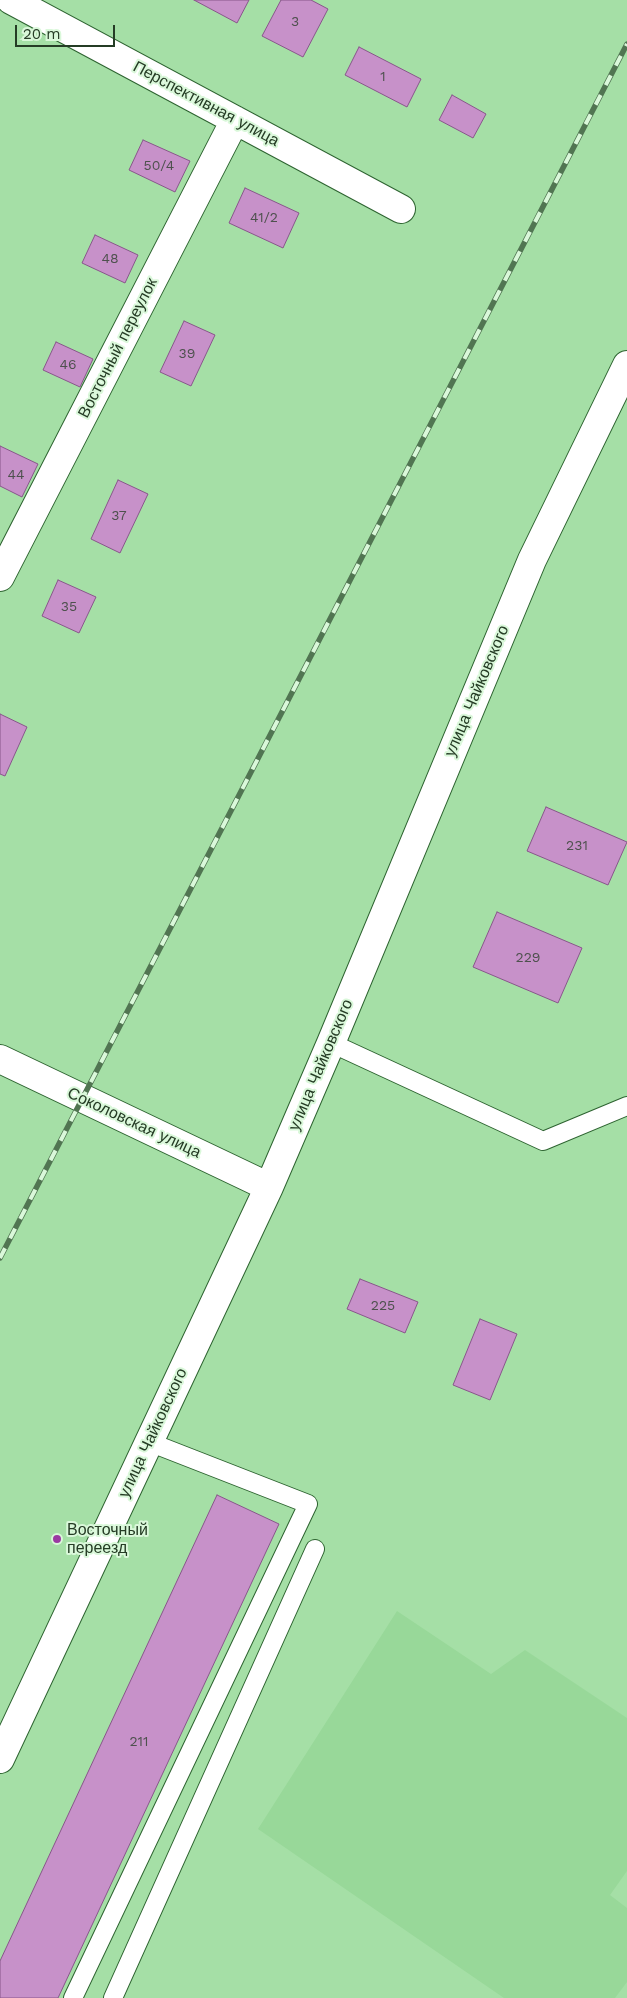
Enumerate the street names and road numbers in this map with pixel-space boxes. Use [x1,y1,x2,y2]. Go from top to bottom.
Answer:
street label: Перспективная улица [130,57,282,151]
street label: Восточный переулок [74,275,162,421]
street label: улица Чайковского [441,622,513,760]
street label: улица Чайковского [285,996,357,1134]
street label: Соколовская улица [64,1084,204,1162]
street label: улица Чайковского [115,1365,191,1501]

